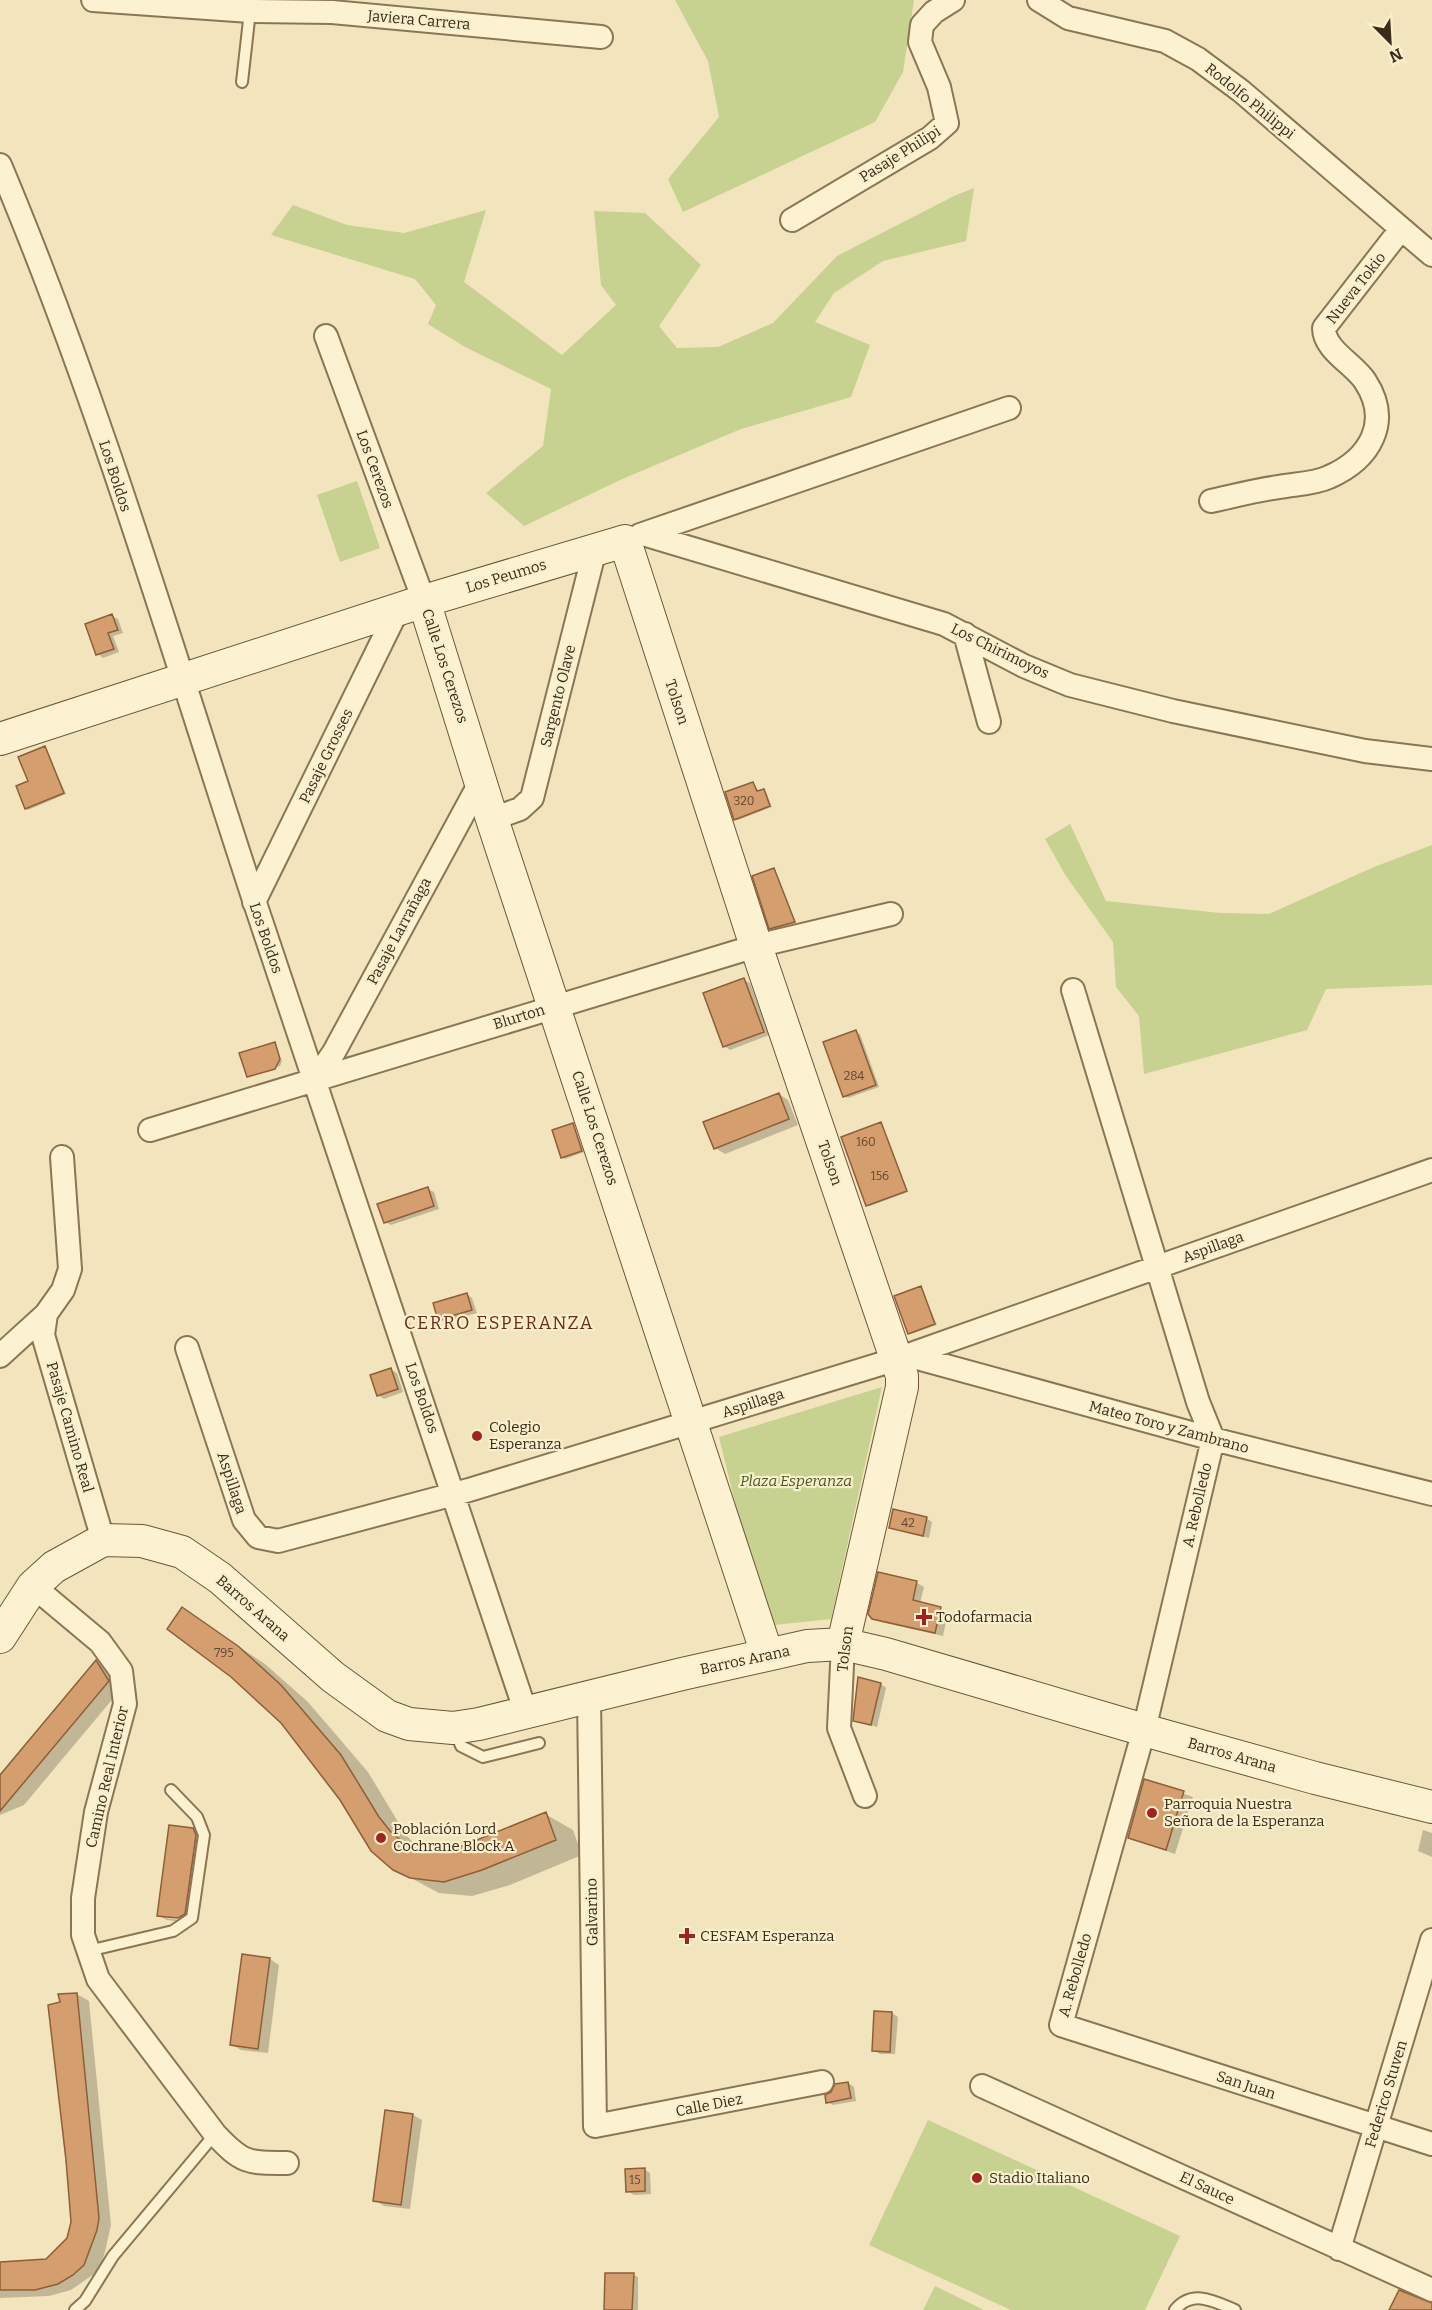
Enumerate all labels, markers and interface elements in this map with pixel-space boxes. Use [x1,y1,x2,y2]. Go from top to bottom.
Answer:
street label: Javiera Carrera [366,6,471,33]
north arrow [1360,12,1420,72]
text: N [1386,44,1405,66]
street label: Rodolfo Philippi [1201,59,1299,143]
street label: Pasaje Philipi [856,122,944,186]
street label: Nueva Tokio [1322,249,1390,327]
street label: Los Cerezos [353,427,397,511]
street label: Los Boldos [95,438,135,514]
street label: Los Peumos [464,555,548,597]
street label: Calle Los Cerezos [418,606,472,726]
street label: Los Chirimoyos [948,619,1052,683]
street label: Sargento Olave [537,643,579,749]
street label: Tolson [661,677,693,727]
street label: Pasaje Grosses [295,706,357,806]
house number: 320 [733,794,755,808]
street label: Pasaje Larrañaga [363,874,435,988]
street label: Los Boldos [245,900,287,976]
street label: Blurton [491,1000,547,1033]
street label: Calle Los Cerezos [568,1068,622,1188]
house number: 284 [844,1069,864,1083]
house number: 160 [856,1135,876,1149]
street label: Tolson [814,1138,846,1188]
house number: 156 [871,1169,889,1183]
street label: Aspillaga [1180,1228,1246,1266]
district label: CERRO ESPERANZA [404,1312,594,1334]
street label: Pasaje Camino Real [43,1360,97,1494]
street label: Los Boldos [401,1360,443,1436]
street label: Aspillaga [720,1385,786,1421]
street label: Mateo Toro y Zambrano [1087,1397,1251,1457]
place label: Colegio Esperanza [489,1418,562,1453]
marker: Colegio Esperanza [470,1429,484,1443]
street label: Aspillaga [214,1450,250,1516]
street label: A. Rebolledo [1179,1461,1215,1549]
park label: Plaza Esperanza [740,1472,852,1490]
house number: 42 [901,1516,915,1530]
street label: Barros Arana [213,1571,293,1645]
place label: Todofarmacia [936,1608,1032,1626]
marker: Todofarmacia [917,1610,931,1624]
street label: Tolson [833,1624,857,1673]
street label: Barros Arana [698,1642,792,1678]
house number: 795 [214,1646,234,1660]
street label: Camino Real Interior [82,1704,132,1850]
street label: Barros Arana [1186,1734,1278,1776]
place label: Parroquia Nuestra Señora de la Esperanza [1164,1795,1325,1830]
marker: Parroquia Nuestra Señora de la Esperanza [1145,1806,1159,1820]
place label: Población Lord Cochrane Block A [393,1820,515,1855]
marker: Población Lord Cochrane Block A [374,1831,388,1845]
street label: Galvarino [582,1878,602,1946]
marker: CESFAM Esperanza [678,1927,696,1945]
place label: CESFAM Esperanza [700,1927,834,1945]
street label: A. Rebolledo [1054,1931,1096,2019]
street label: Federico Stuven [1361,2038,1411,2150]
street label: San Juan [1214,2067,1278,2103]
street label: Calle Diez [674,2090,744,2120]
street label: El Sauce [1177,2167,1237,2209]
place label: Stadio Italiano [989,2169,1090,2187]
marker: Stadio Italiano [970,2171,984,2185]
house number: 15 [629,2173,641,2187]

